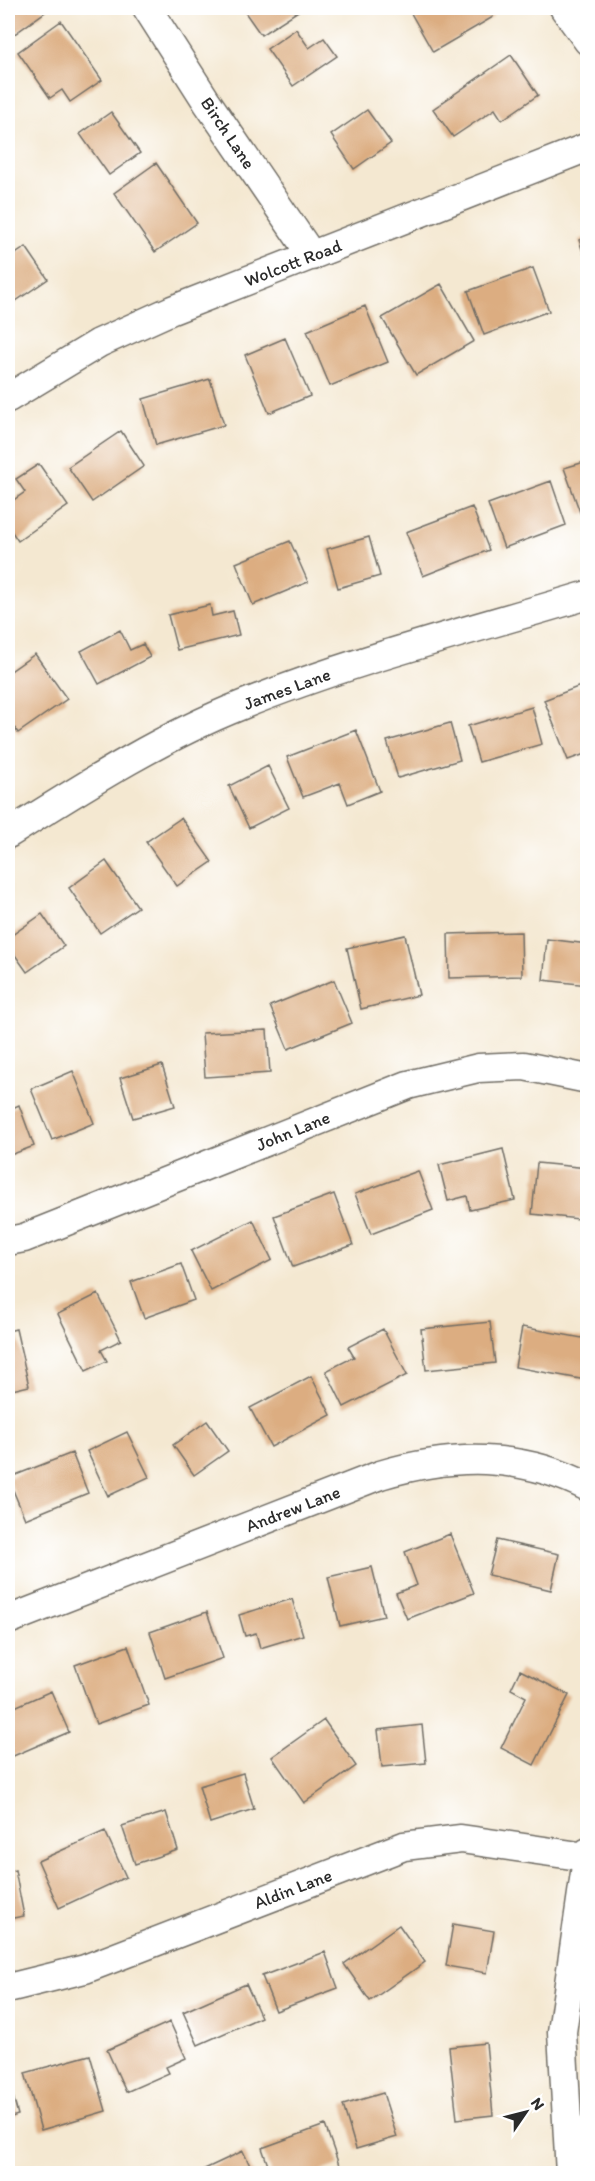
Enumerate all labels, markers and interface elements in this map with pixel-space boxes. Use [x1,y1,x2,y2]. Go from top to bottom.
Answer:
street label: Birch Lane [196,93,260,173]
street label: Wolcott Road [241,234,345,292]
street label: James Lane [241,663,333,715]
street label: John Lane [253,1106,333,1156]
street label: Andrew Lane [243,1481,343,1537]
street label: Aldin Lane [251,1864,335,1914]
north arrow [496,2082,556,2142]
text: N [527,2094,549,2114]

